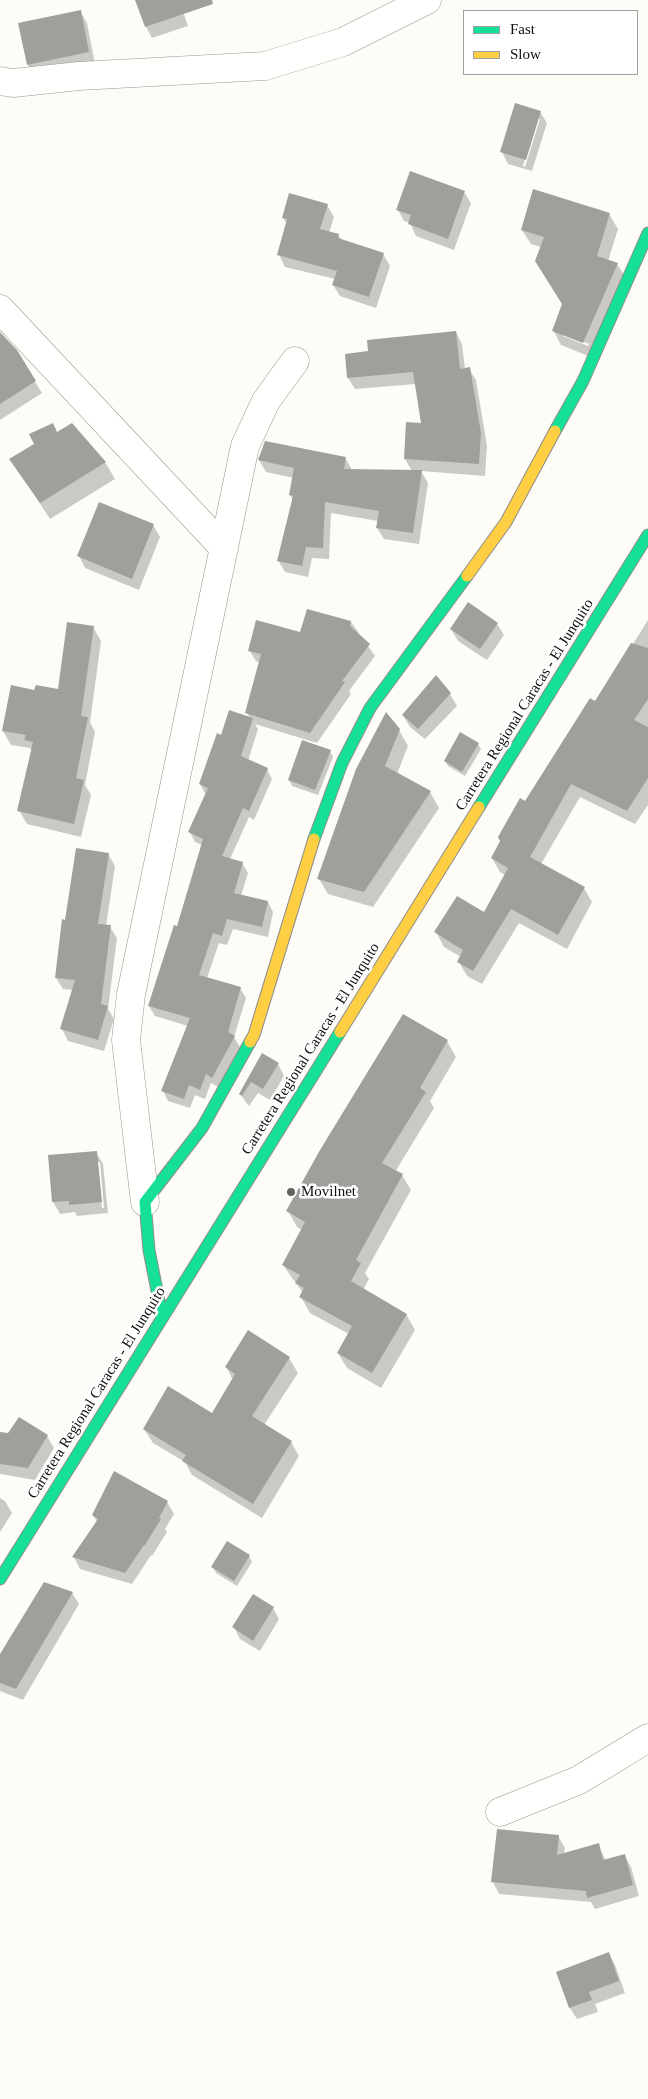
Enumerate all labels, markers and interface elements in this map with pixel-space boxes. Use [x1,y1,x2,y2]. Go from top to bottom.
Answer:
legend [463,10,638,75]
text: Fast [510,21,535,37]
text: Slow [510,46,541,62]
street label: Carretera Regional Caracas - El Junquito [452,596,598,814]
street label: Carretera Regional Caracas - El Junquito [238,940,384,1158]
place label: Movilnet [301,1183,356,1201]
marker: Movilnet [285,1186,297,1198]
street label: Carretera Regional Caracas - El Junquito [24,1284,170,1502]

